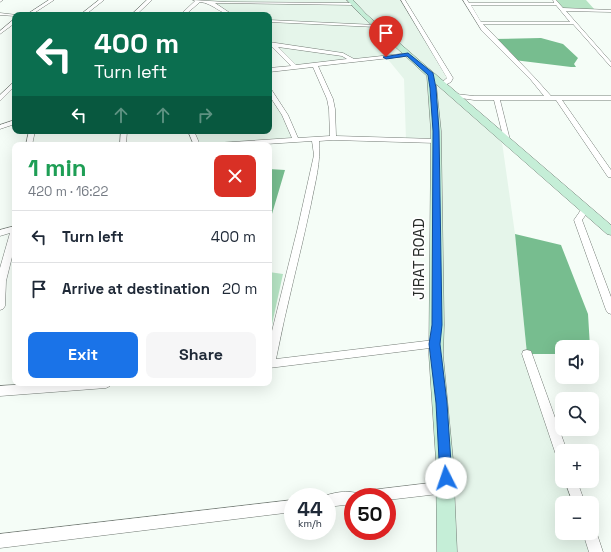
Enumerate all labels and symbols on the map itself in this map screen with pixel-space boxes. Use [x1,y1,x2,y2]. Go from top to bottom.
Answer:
pin [369,16,403,57]
street label: JIRAT ROAD [409,218,428,300]
position arrow [425,457,467,499]
speed limit sign: 50 [344,488,396,540]

